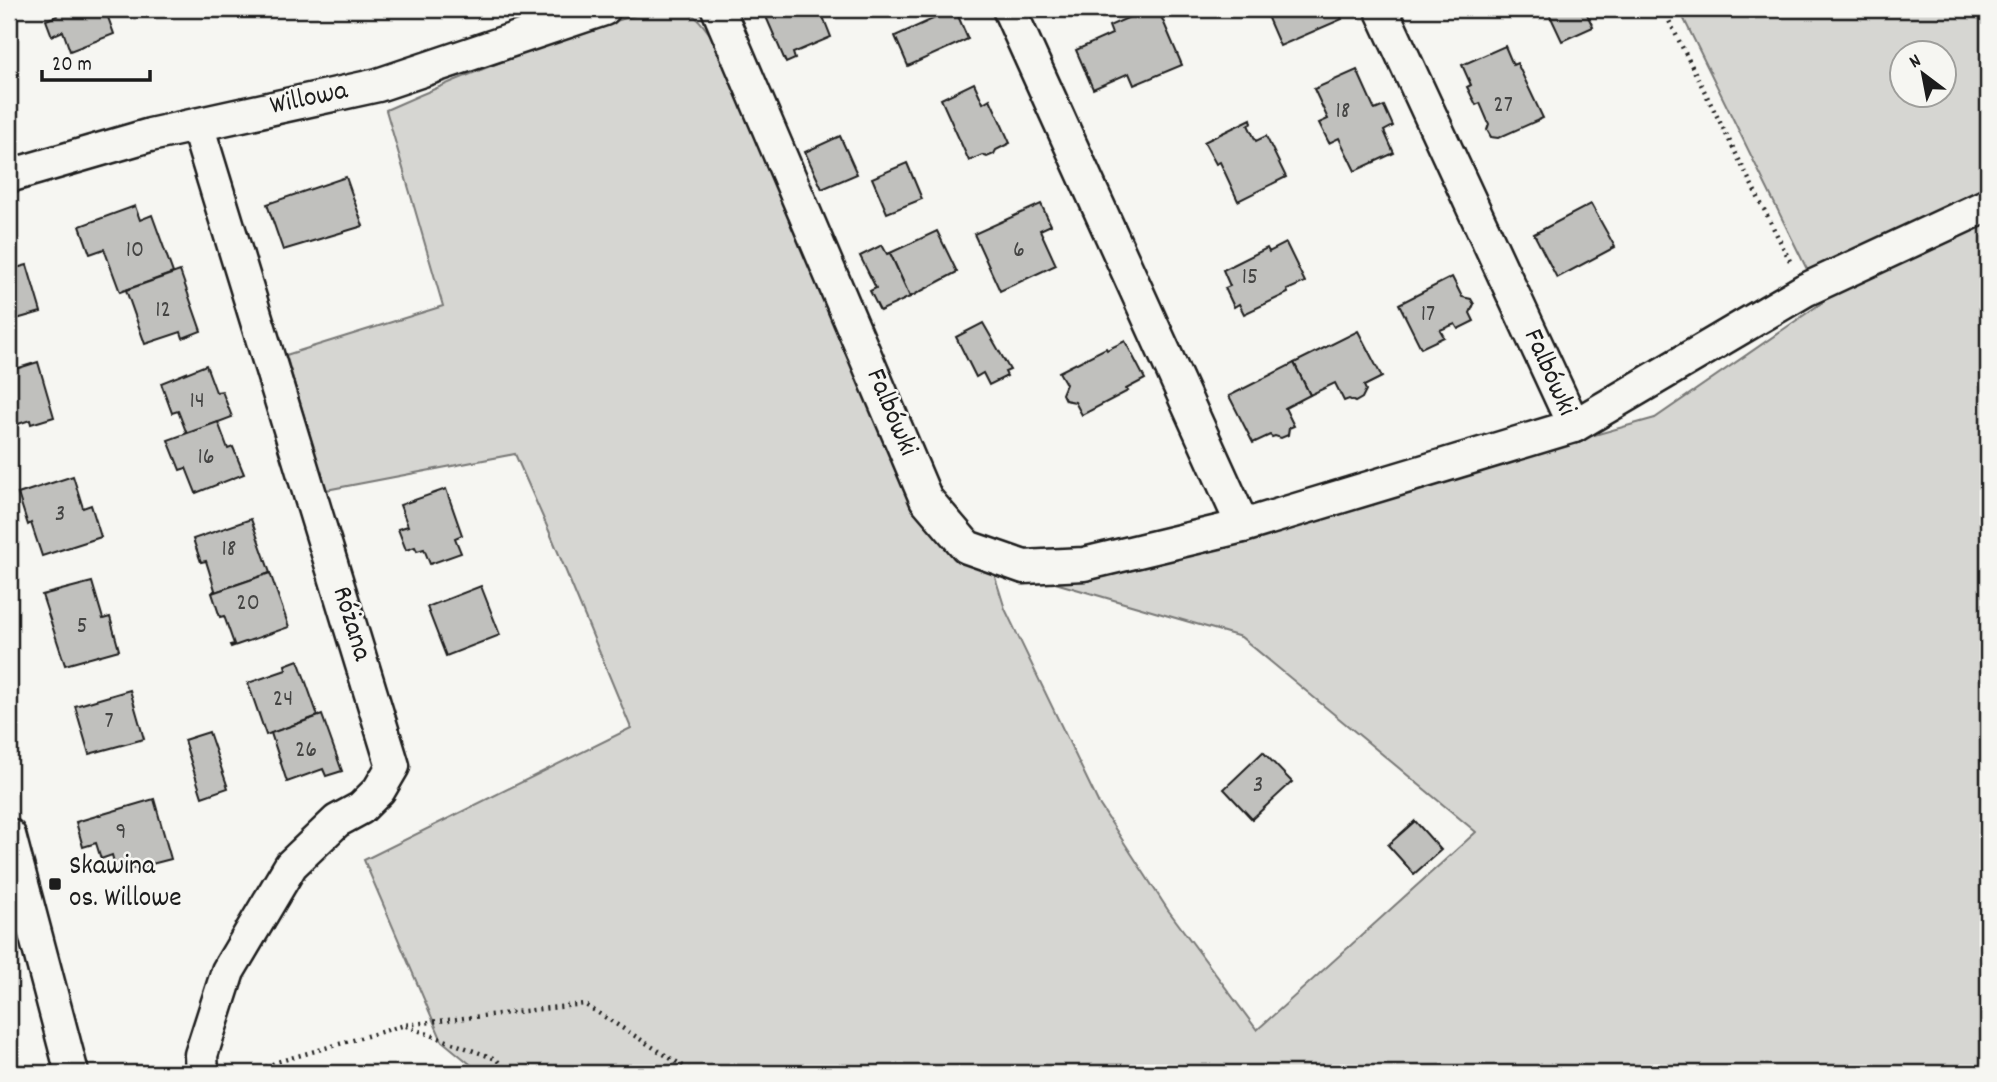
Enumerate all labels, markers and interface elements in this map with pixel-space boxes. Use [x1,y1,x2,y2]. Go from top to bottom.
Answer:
scale bar [42,38,150,82]
north arrow [1888,38,1958,108]
text: N [1905,49,1927,76]
text: 20 m [52,51,92,81]
street label: Willowa [267,72,352,128]
house number: 27 [1493,89,1513,123]
house number: 18 [1336,95,1350,129]
house number: 10 [126,234,144,268]
house number: 6 [1013,234,1025,268]
house number: 15 [1242,261,1258,295]
house number: 12 [155,294,171,328]
house number: 17 [1421,298,1435,332]
street label: Falbówki [1511,323,1585,423]
street label: Falbówki [854,363,926,463]
house number: 14 [189,385,205,419]
house number: 16 [197,441,215,475]
house number: 3 [55,498,65,532]
house number: 18 [222,533,236,567]
street label: Różana [320,582,380,667]
house number: 20 [236,587,260,621]
house number: 5 [76,610,88,644]
house number: 24 [273,683,293,717]
house number: 7 [104,705,114,739]
house number: 26 [295,734,317,768]
house number: 3 [1253,769,1263,803]
house number: 9 [116,816,127,850]
place label: Skawina os. Willowe [69,848,182,920]
marker: Skawina os. Willowe [47,876,63,892]

